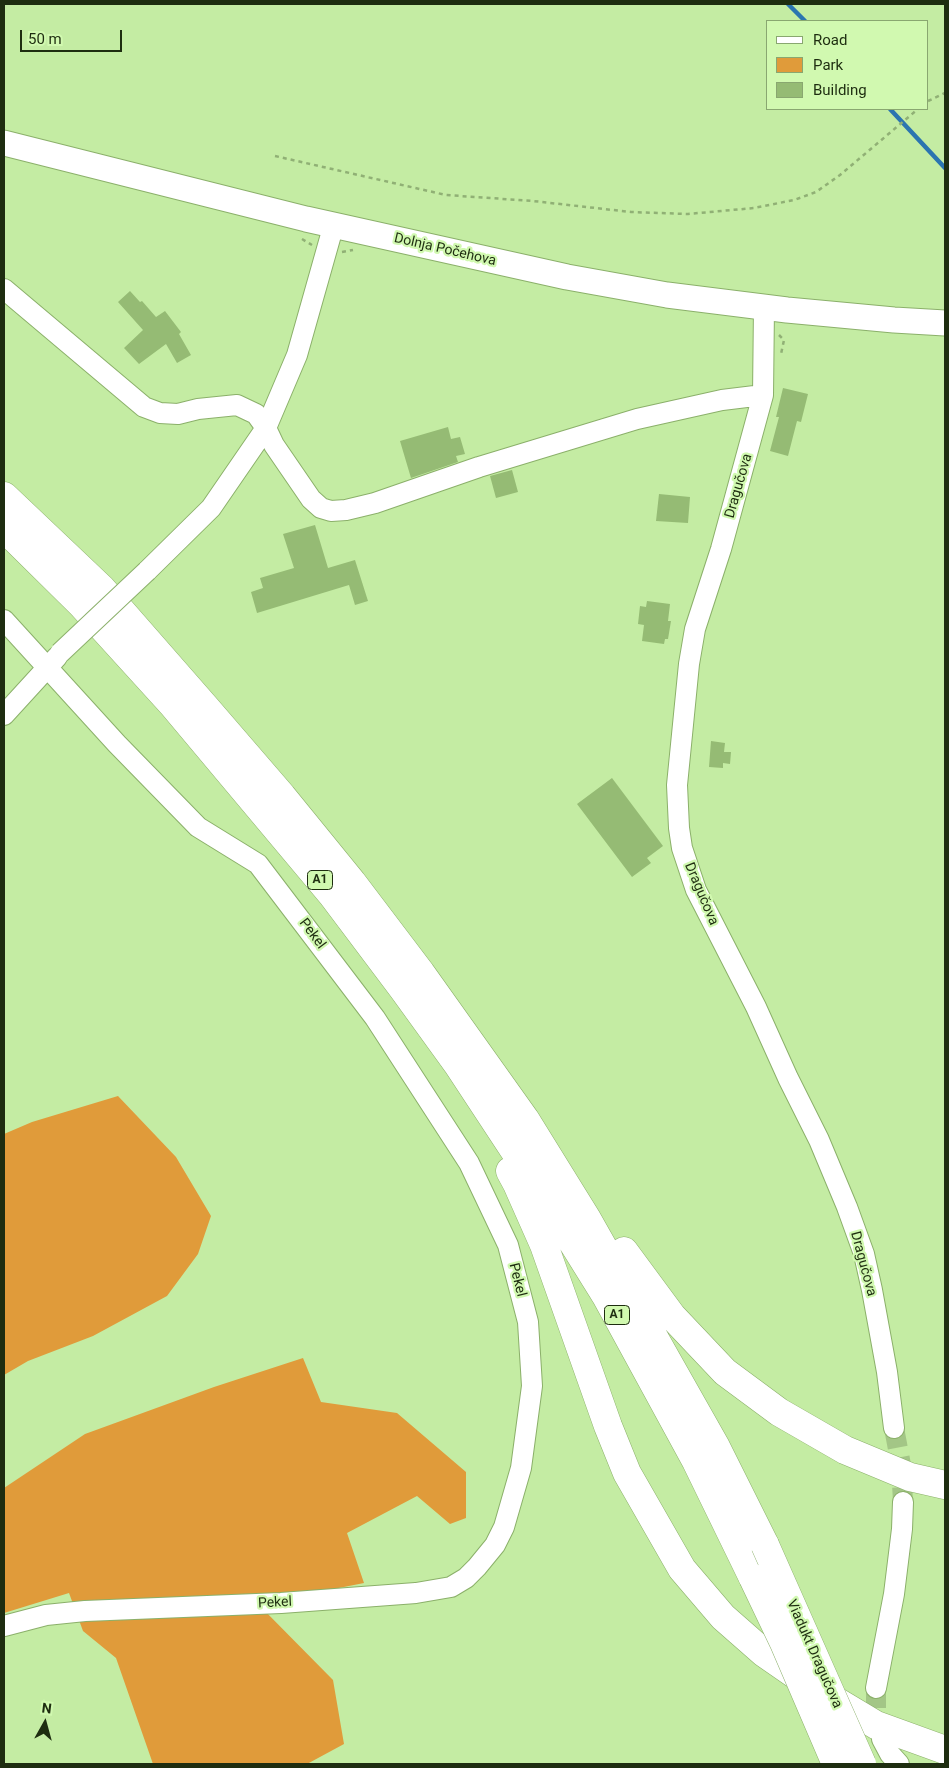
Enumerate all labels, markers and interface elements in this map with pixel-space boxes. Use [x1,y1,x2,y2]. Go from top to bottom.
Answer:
scale bar [22,20,125,52]
legend [766,20,929,110]
text: 50 m [28,30,62,48]
text: Road [813,31,847,49]
text: Park [813,56,843,74]
text: Building [813,81,867,99]
street label: Dolnja Počehova [392,230,498,270]
street label: Dragučova [722,452,756,520]
street label: Dragučova [680,860,722,928]
road number: A1 [308,870,332,890]
street label: Pekel [295,915,329,953]
street label: Dragučova [846,1230,880,1298]
street label: Pekel [505,1261,529,1299]
road number: A1 [604,1306,630,1324]
street label: Pekel [258,1594,292,1612]
street label: Viadukt Dragučova [783,1597,845,1711]
north arrow [20,1698,70,1748]
text: N [41,1700,53,1717]

